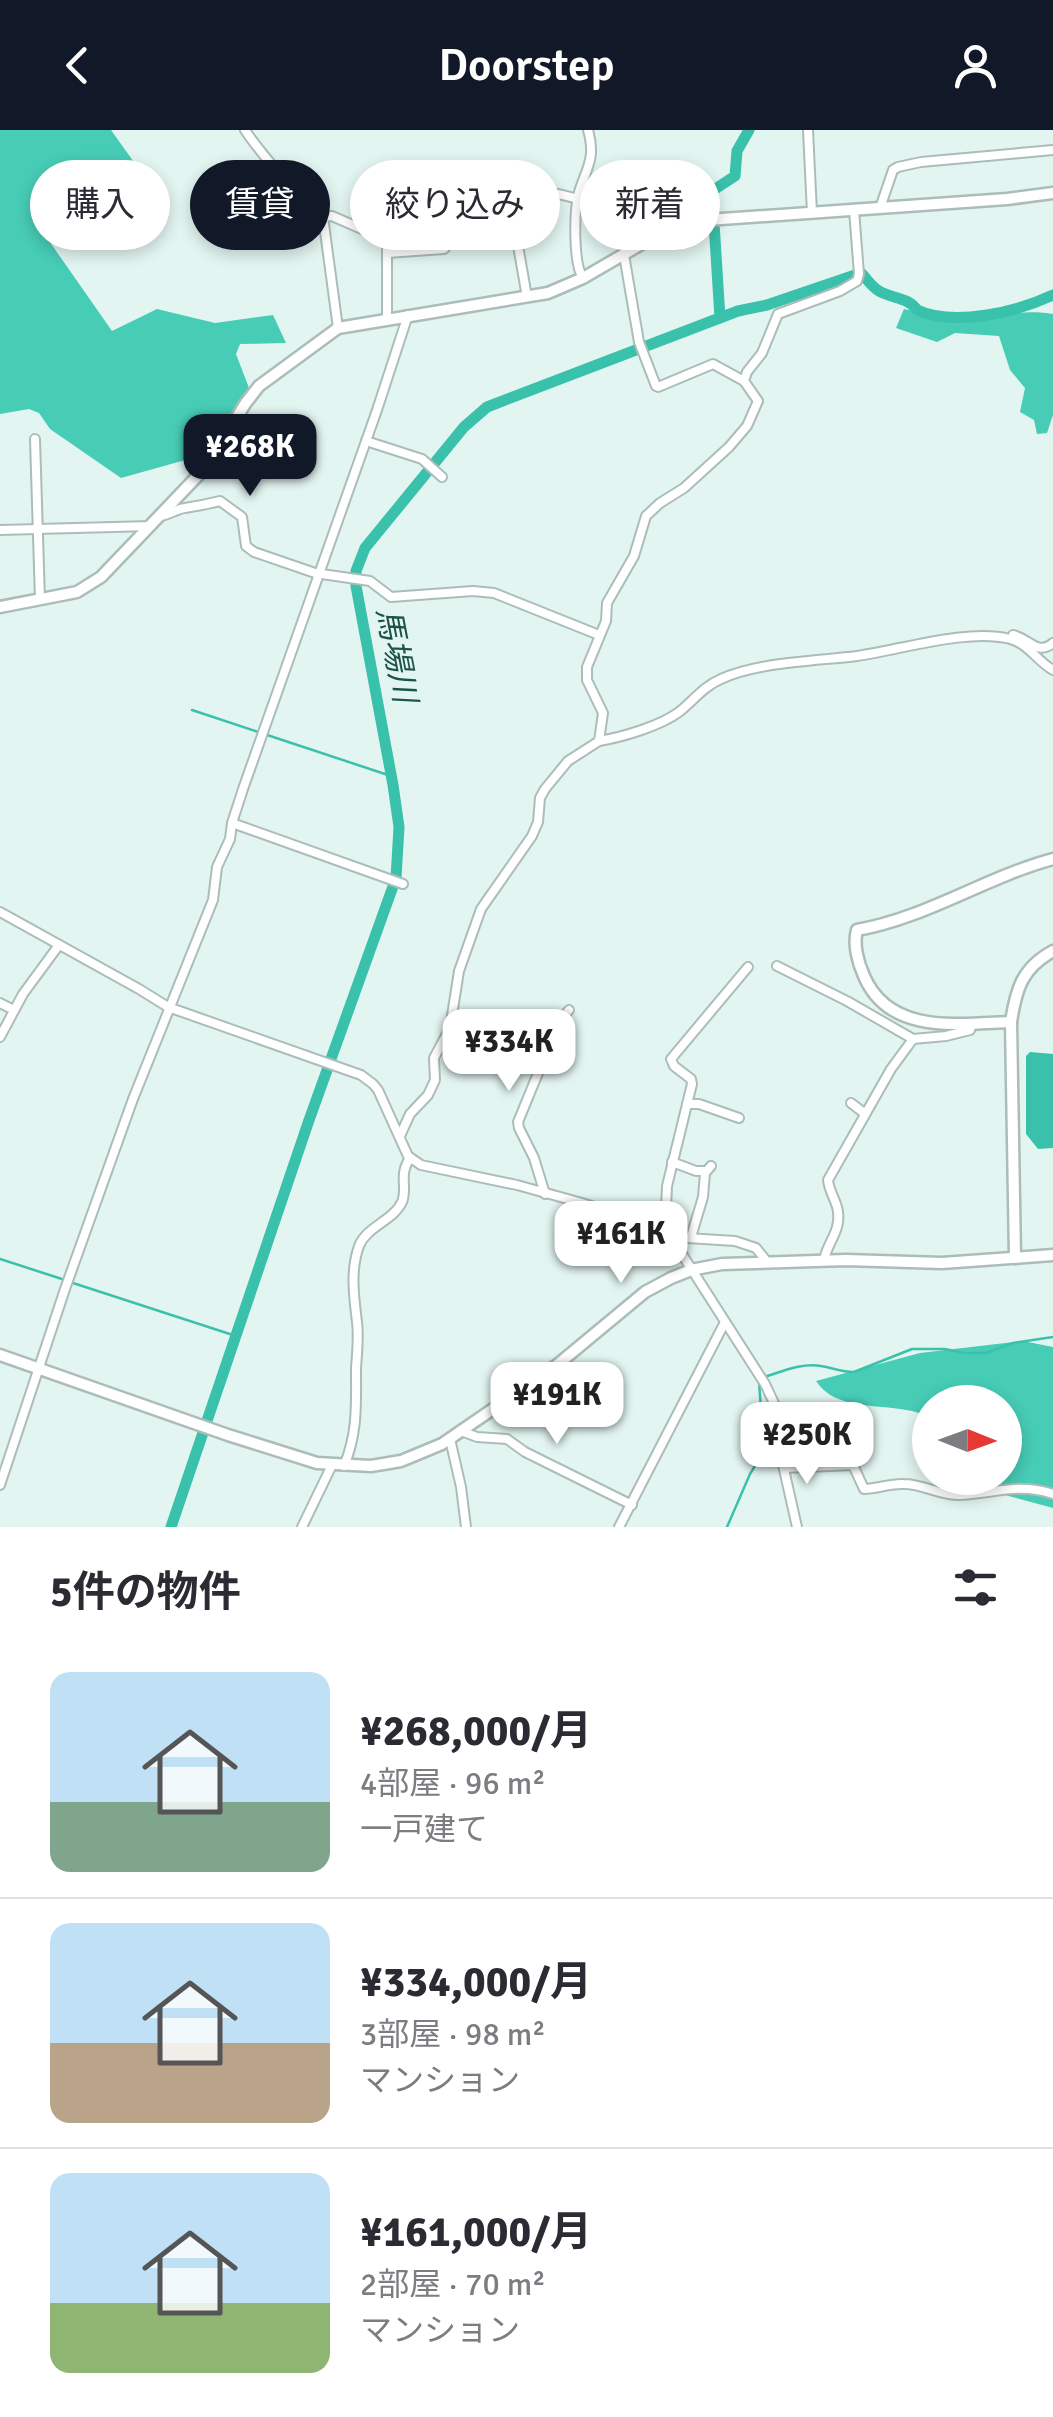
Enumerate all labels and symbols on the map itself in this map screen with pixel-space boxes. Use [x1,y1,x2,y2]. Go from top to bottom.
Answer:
pin: ¥268K [180,414,320,499]
water label: 馬場川 [368,604,425,709]
pin: ¥334K [439,1009,579,1094]
pin: ¥161K [551,1201,691,1286]
pin: ¥191K [487,1362,627,1447]
north arrow [912,1385,1022,1495]
pin: ¥250K [737,1402,877,1487]

